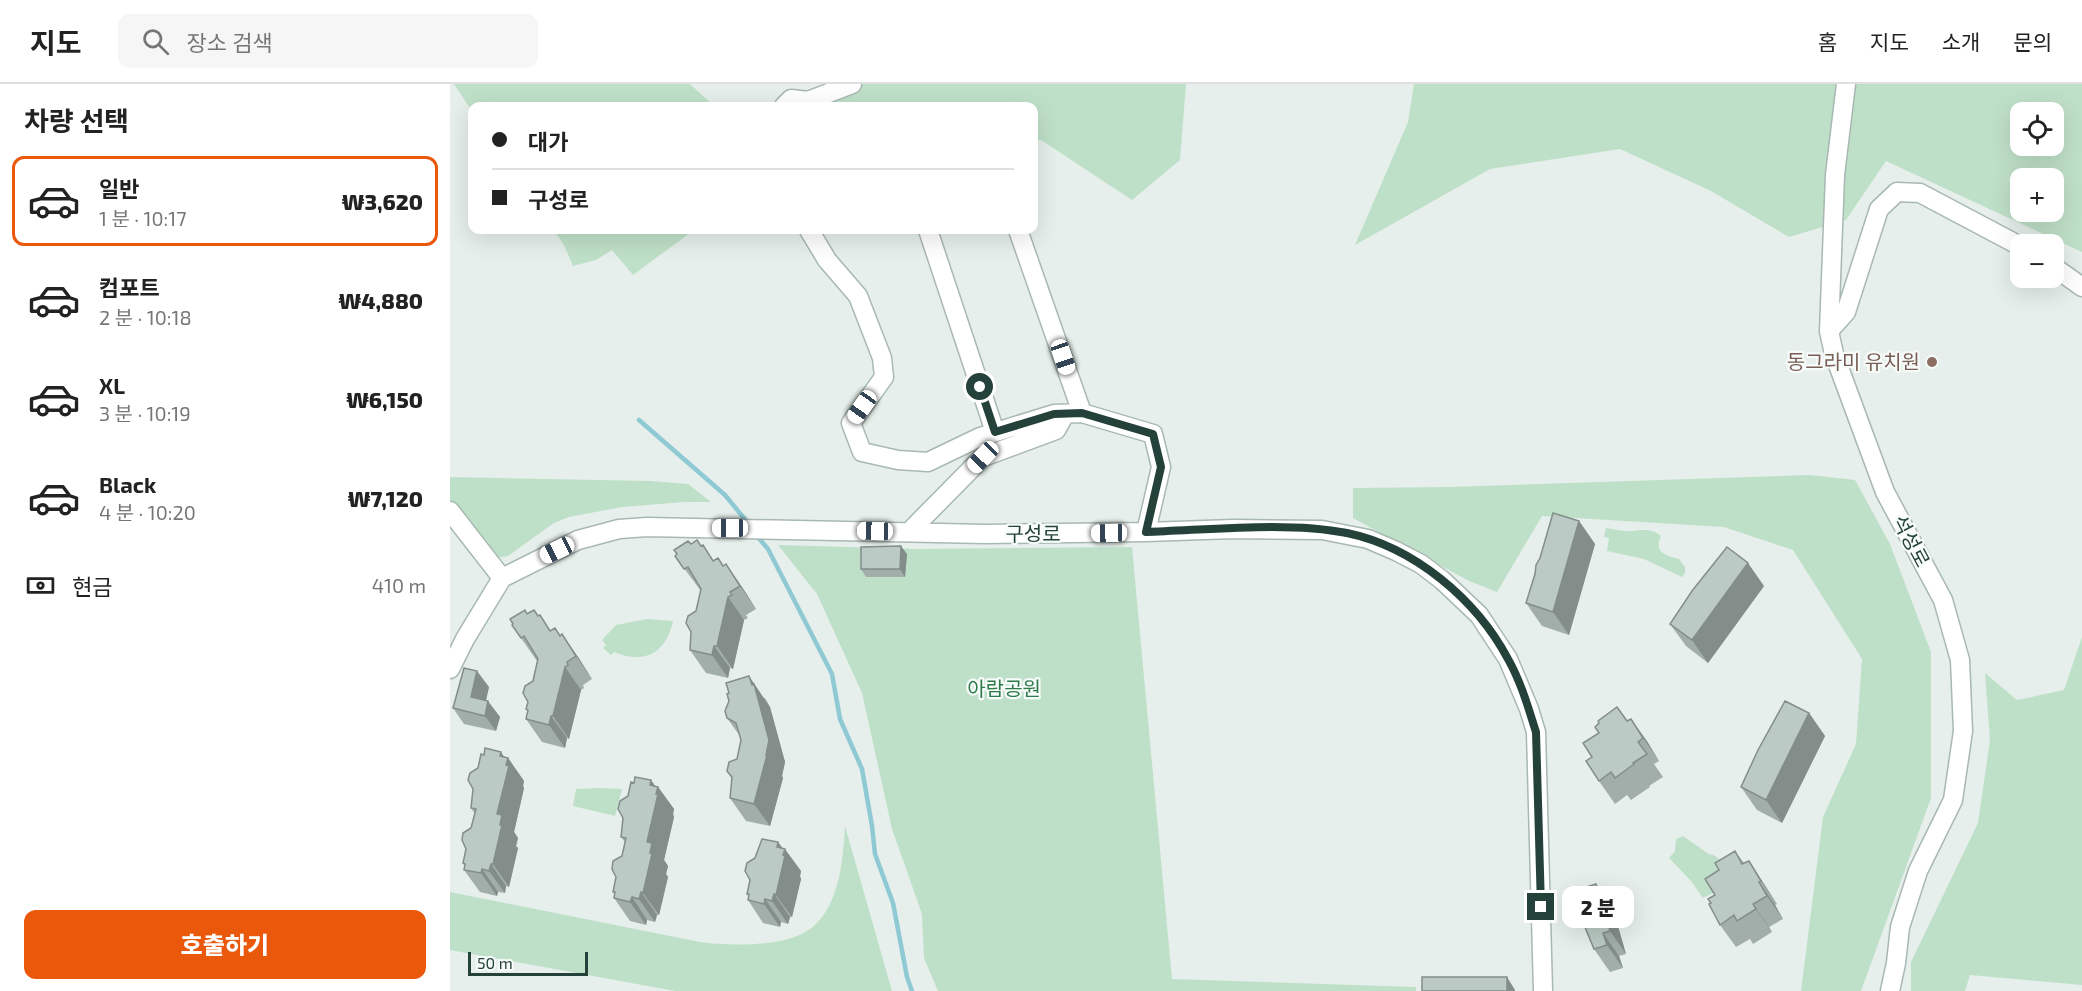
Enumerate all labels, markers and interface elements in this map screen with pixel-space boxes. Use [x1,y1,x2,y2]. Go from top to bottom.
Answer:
search box [118,14,538,68]
text: 지도 [30,25,82,59]
icon: search [139,25,172,58]
text: 장소 검색 [187,29,272,55]
text: 홈 [1818,29,1837,54]
text: 지도 [1870,29,1909,54]
text: 소개 [1942,29,1980,54]
text: 문의 [2013,29,2052,54]
map controls [2010,102,2064,288]
button: locate [2010,102,2064,156]
text: 차량 선택 [24,104,129,136]
text: 대가 [528,128,568,154]
button: + [2010,168,2064,222]
icon: car [27,174,81,228]
text: 일반 [99,175,139,201]
text: 구성로 [528,186,589,212]
text: ₩3,620 [342,188,423,214]
text: 1 분 · 10:17 [99,206,186,230]
button: − [2010,234,2064,288]
icon: car [27,273,81,327]
text: 컴포트 [99,274,160,300]
text: ₩4,880 [339,287,423,313]
text: 2 분 · 10:18 [99,305,192,329]
car [1049,337,1077,377]
place label: 동그라미 유치원 [1787,349,1920,373]
marker: 동그라미 유치원 [1925,355,1939,369]
icon: car [27,372,81,426]
text: XL [99,372,125,398]
route start [966,373,993,400]
text: ₩6,150 [346,386,423,412]
car [844,387,880,427]
text: 3 분 · 10:19 [99,401,191,425]
car [964,438,1002,476]
icon: car [27,471,81,525]
text: Black [99,471,156,497]
text: ₩7,120 [348,485,423,511]
text: 4 분 · 10:20 [99,500,196,524]
street label: 석성로 [1888,511,1935,571]
car [712,519,748,537]
street label: 구성로 [1005,521,1061,545]
car [857,522,893,540]
car [1091,524,1127,542]
car [537,534,577,566]
icon: cash [24,569,57,602]
text: 현금 [72,573,112,599]
text: 410 m [372,573,426,597]
park label: 아람공원 [967,676,1041,700]
callout: 2 분 [1562,886,1634,928]
route end [1527,893,1554,920]
text: 2 분 [1581,895,1615,919]
button: 호출하기 [24,910,426,979]
scale bar [468,949,588,976]
text: 50 m [477,953,513,972]

